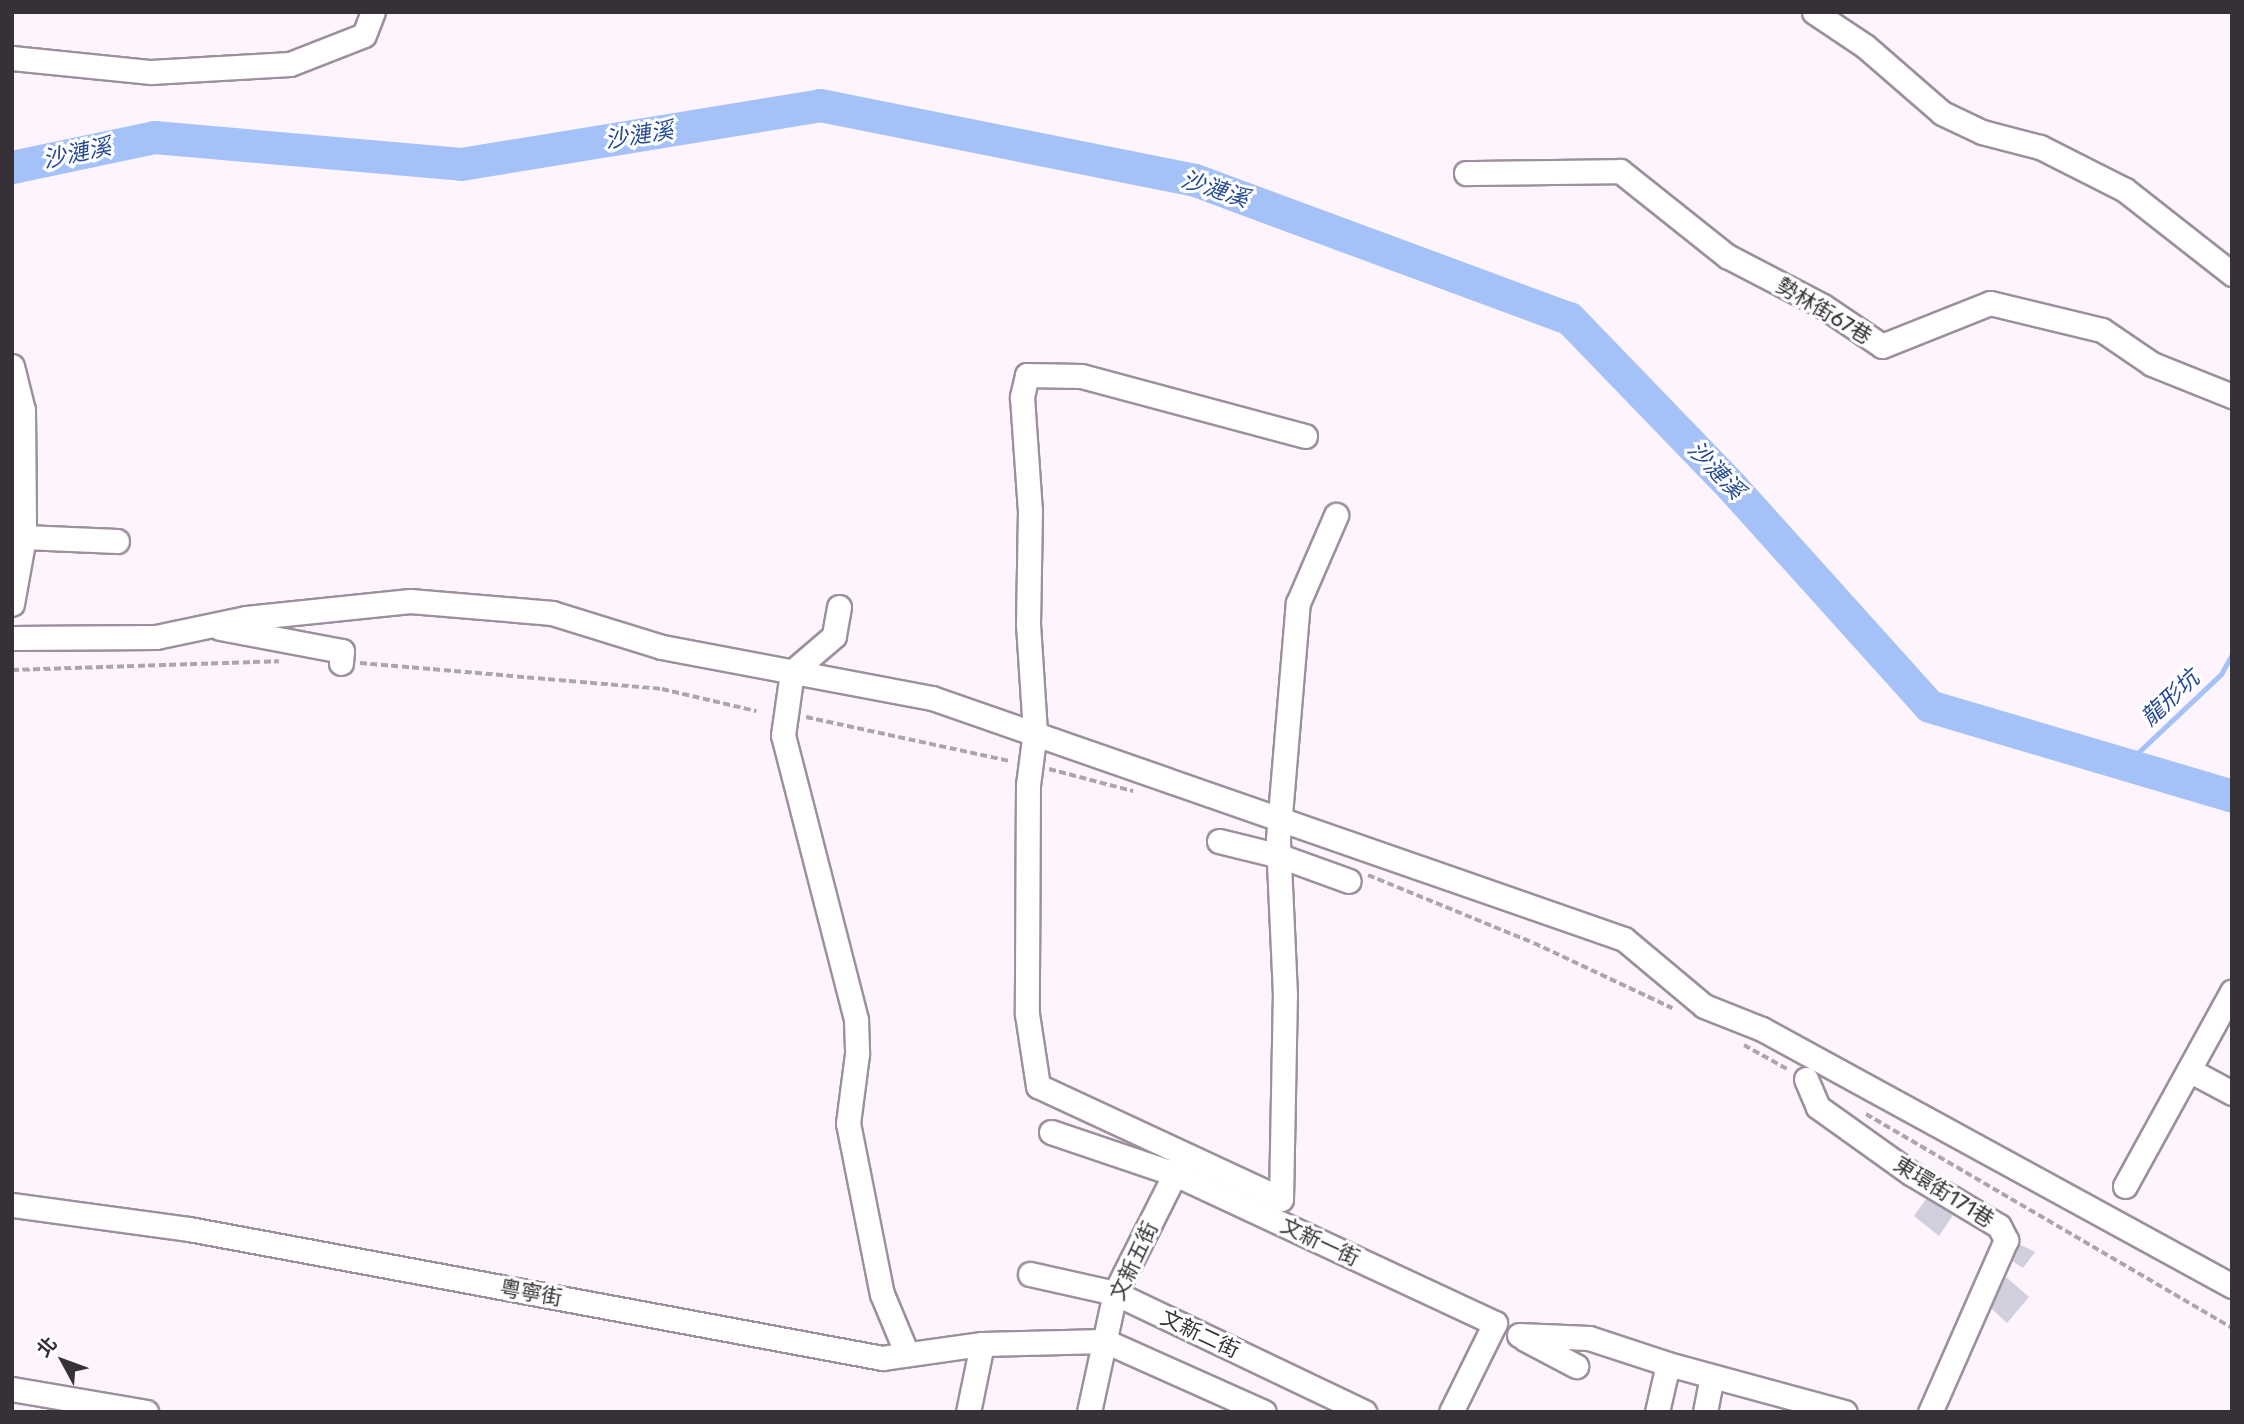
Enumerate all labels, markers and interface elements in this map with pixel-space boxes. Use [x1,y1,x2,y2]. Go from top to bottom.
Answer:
water label: 沙漣溪 [603,116,675,154]
water label: 沙漣溪 [40,132,114,174]
water label: 沙漣溪 [1178,165,1252,213]
street label: 勢林街67巷 [1772,273,1876,349]
water label: 沙漣溪 [1682,436,1750,504]
water label: 龍形坑 [2135,664,2205,732]
street label: 東環街171巷 [1890,1151,1998,1233]
street label: 文新一街 [1277,1213,1363,1271]
street label: 文新五街 [1105,1218,1163,1304]
street label: 粵寧街 [498,1275,564,1311]
street label: 文新二街 [1157,1305,1243,1363]
north arrow [28,1326,98,1396]
text: 北 [32,1332,62,1362]

